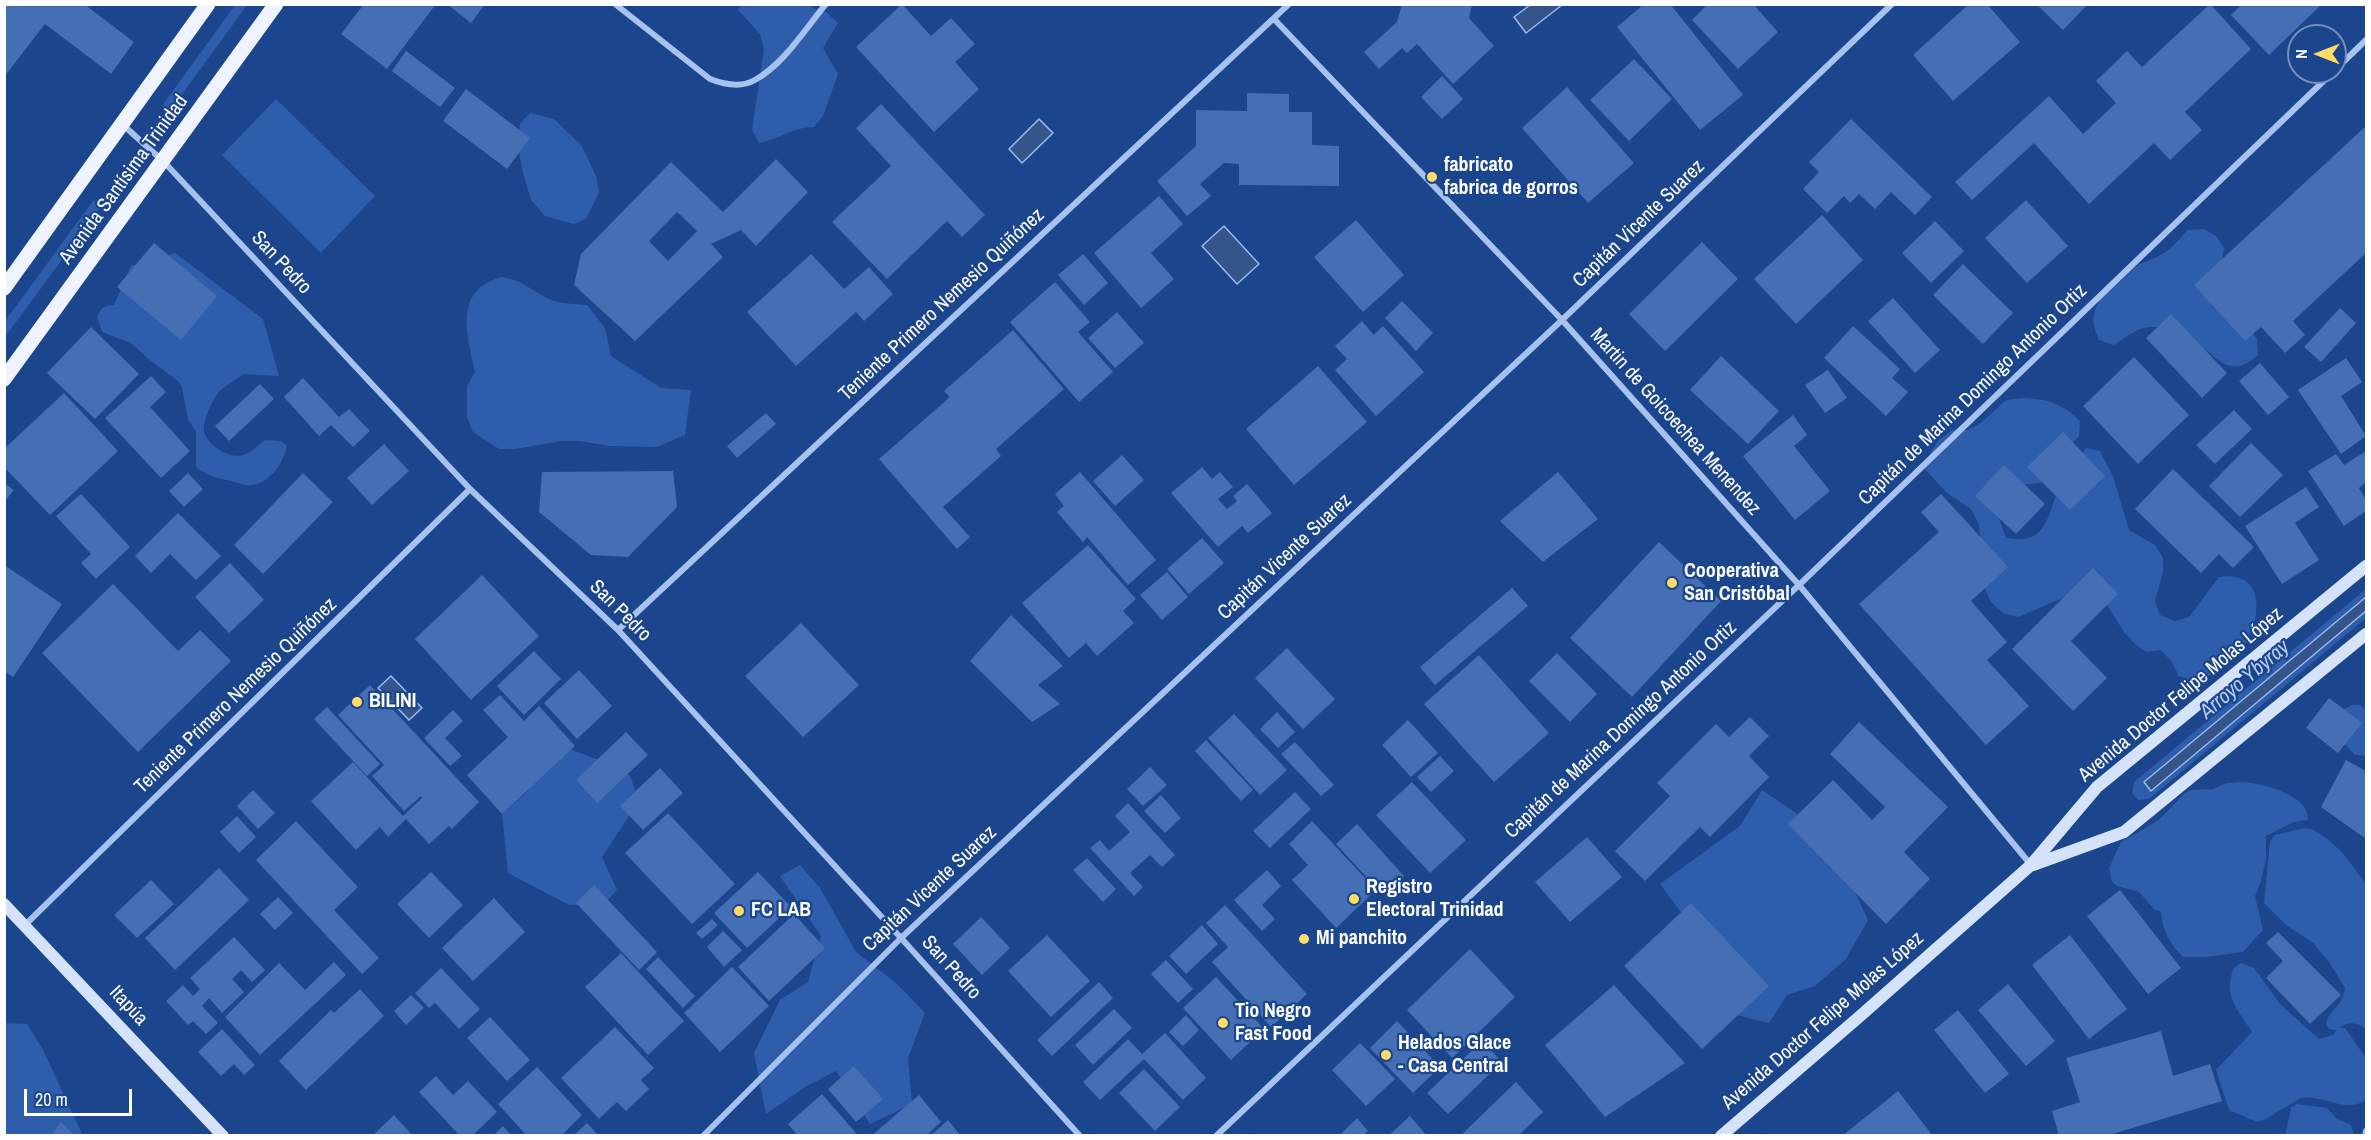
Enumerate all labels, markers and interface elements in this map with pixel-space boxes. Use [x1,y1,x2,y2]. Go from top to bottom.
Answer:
north arrow [2287,24,2347,84]
text: N [2290,49,2312,59]
street label: Avenida Santísima Trinidad [55,91,193,269]
place label: fabricato fabrica de gorros [1444,154,1578,201]
street label: Capitán Vicente Suarez [1568,155,1710,293]
marker: fabricato fabrica de gorros [1425,170,1439,184]
street label: Teniente Primero Nemesio Quiñónez [834,204,1050,406]
street label: San Pedro [246,226,316,300]
street label: Capitán de Marina Domingo Antonio Ortiz [1854,279,2092,511]
street label: Martin de Goicoechea Menendez [1585,324,1765,520]
street label: Capitán Vicente Suarez [1213,489,1357,625]
place label: Cooperativa San Cristóbal [1684,560,1790,607]
street label: San Pedro [584,575,656,647]
marker: Cooperativa San Cristóbal [1665,576,1679,590]
street label: Teniente Primero Nemesio Quiñónez [130,593,342,799]
street label: Avenida Doctor Felipe Molas López [2074,602,2288,788]
street label: Capitán de Marina Domingo Antonio Ortiz [1500,616,1742,844]
water label: Arroyo Ybyray [2195,635,2295,725]
place label: BILINI [369,690,416,714]
marker: BILINI [350,695,364,709]
street label: Capitán Vicente Suarez [858,821,1002,957]
place label: Registro Electoral Trinidad [1366,876,1504,923]
marker: Registro Electoral Trinidad [1347,892,1361,906]
place label: FC LAB [751,899,811,923]
marker: FC LAB [732,904,746,918]
place label: Mi panchito [1316,927,1407,951]
street label: Avenida Doctor Felipe Molas López [1717,927,1929,1115]
street label: San Pedro [916,931,986,1005]
marker: Mi panchito [1297,932,1311,946]
street label: Itapúa [104,981,152,1031]
place label: Tio Negro Fast Food [1235,1000,1312,1047]
marker: Tio Negro Fast Food [1216,1016,1230,1030]
place label: Helados Glace - Casa Central [1398,1032,1511,1079]
marker: Helados Glace - Casa Central [1379,1048,1393,1062]
scale bar [27,1077,135,1115]
text: 20 m [35,1087,68,1112]

